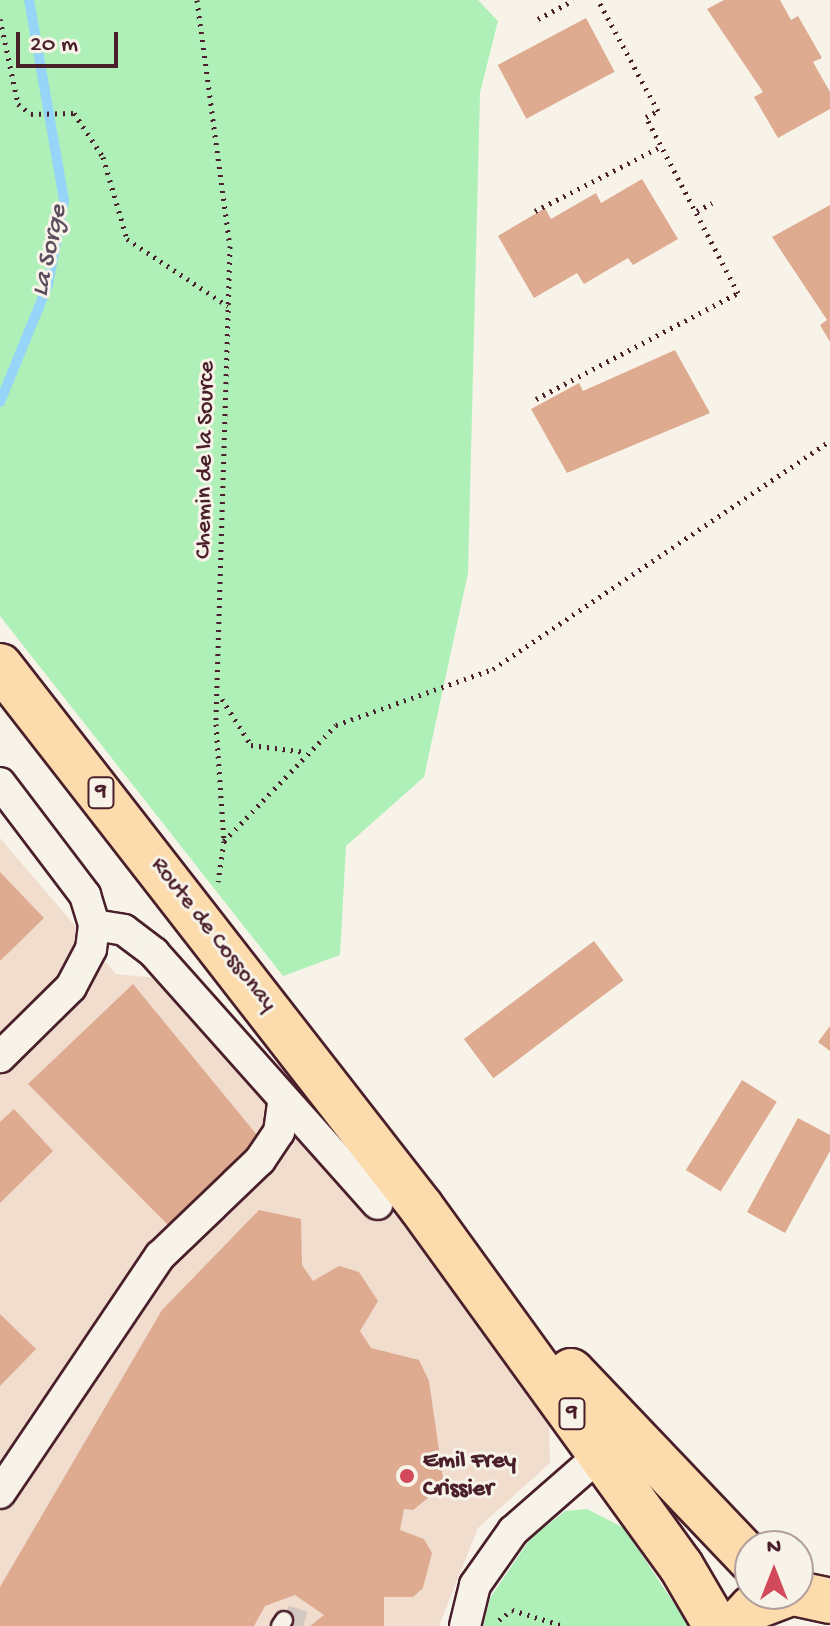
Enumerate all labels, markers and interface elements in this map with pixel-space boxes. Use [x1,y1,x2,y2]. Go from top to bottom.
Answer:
scale bar [20,16,122,66]
text: 20 m [30,31,78,60]
water label: La Sorge [26,202,76,300]
street label: Chemin de la Source [190,361,222,559]
road number: 9 [87,775,115,811]
street label: Route de Cossonay [144,852,282,1018]
road number: 9 [558,1396,586,1432]
place label: Emil Frey Crissier [423,1448,516,1504]
marker: Emil Frey Crissier [398,1467,416,1485]
north arrow [734,1530,814,1610]
text: N [767,1535,781,1561]

